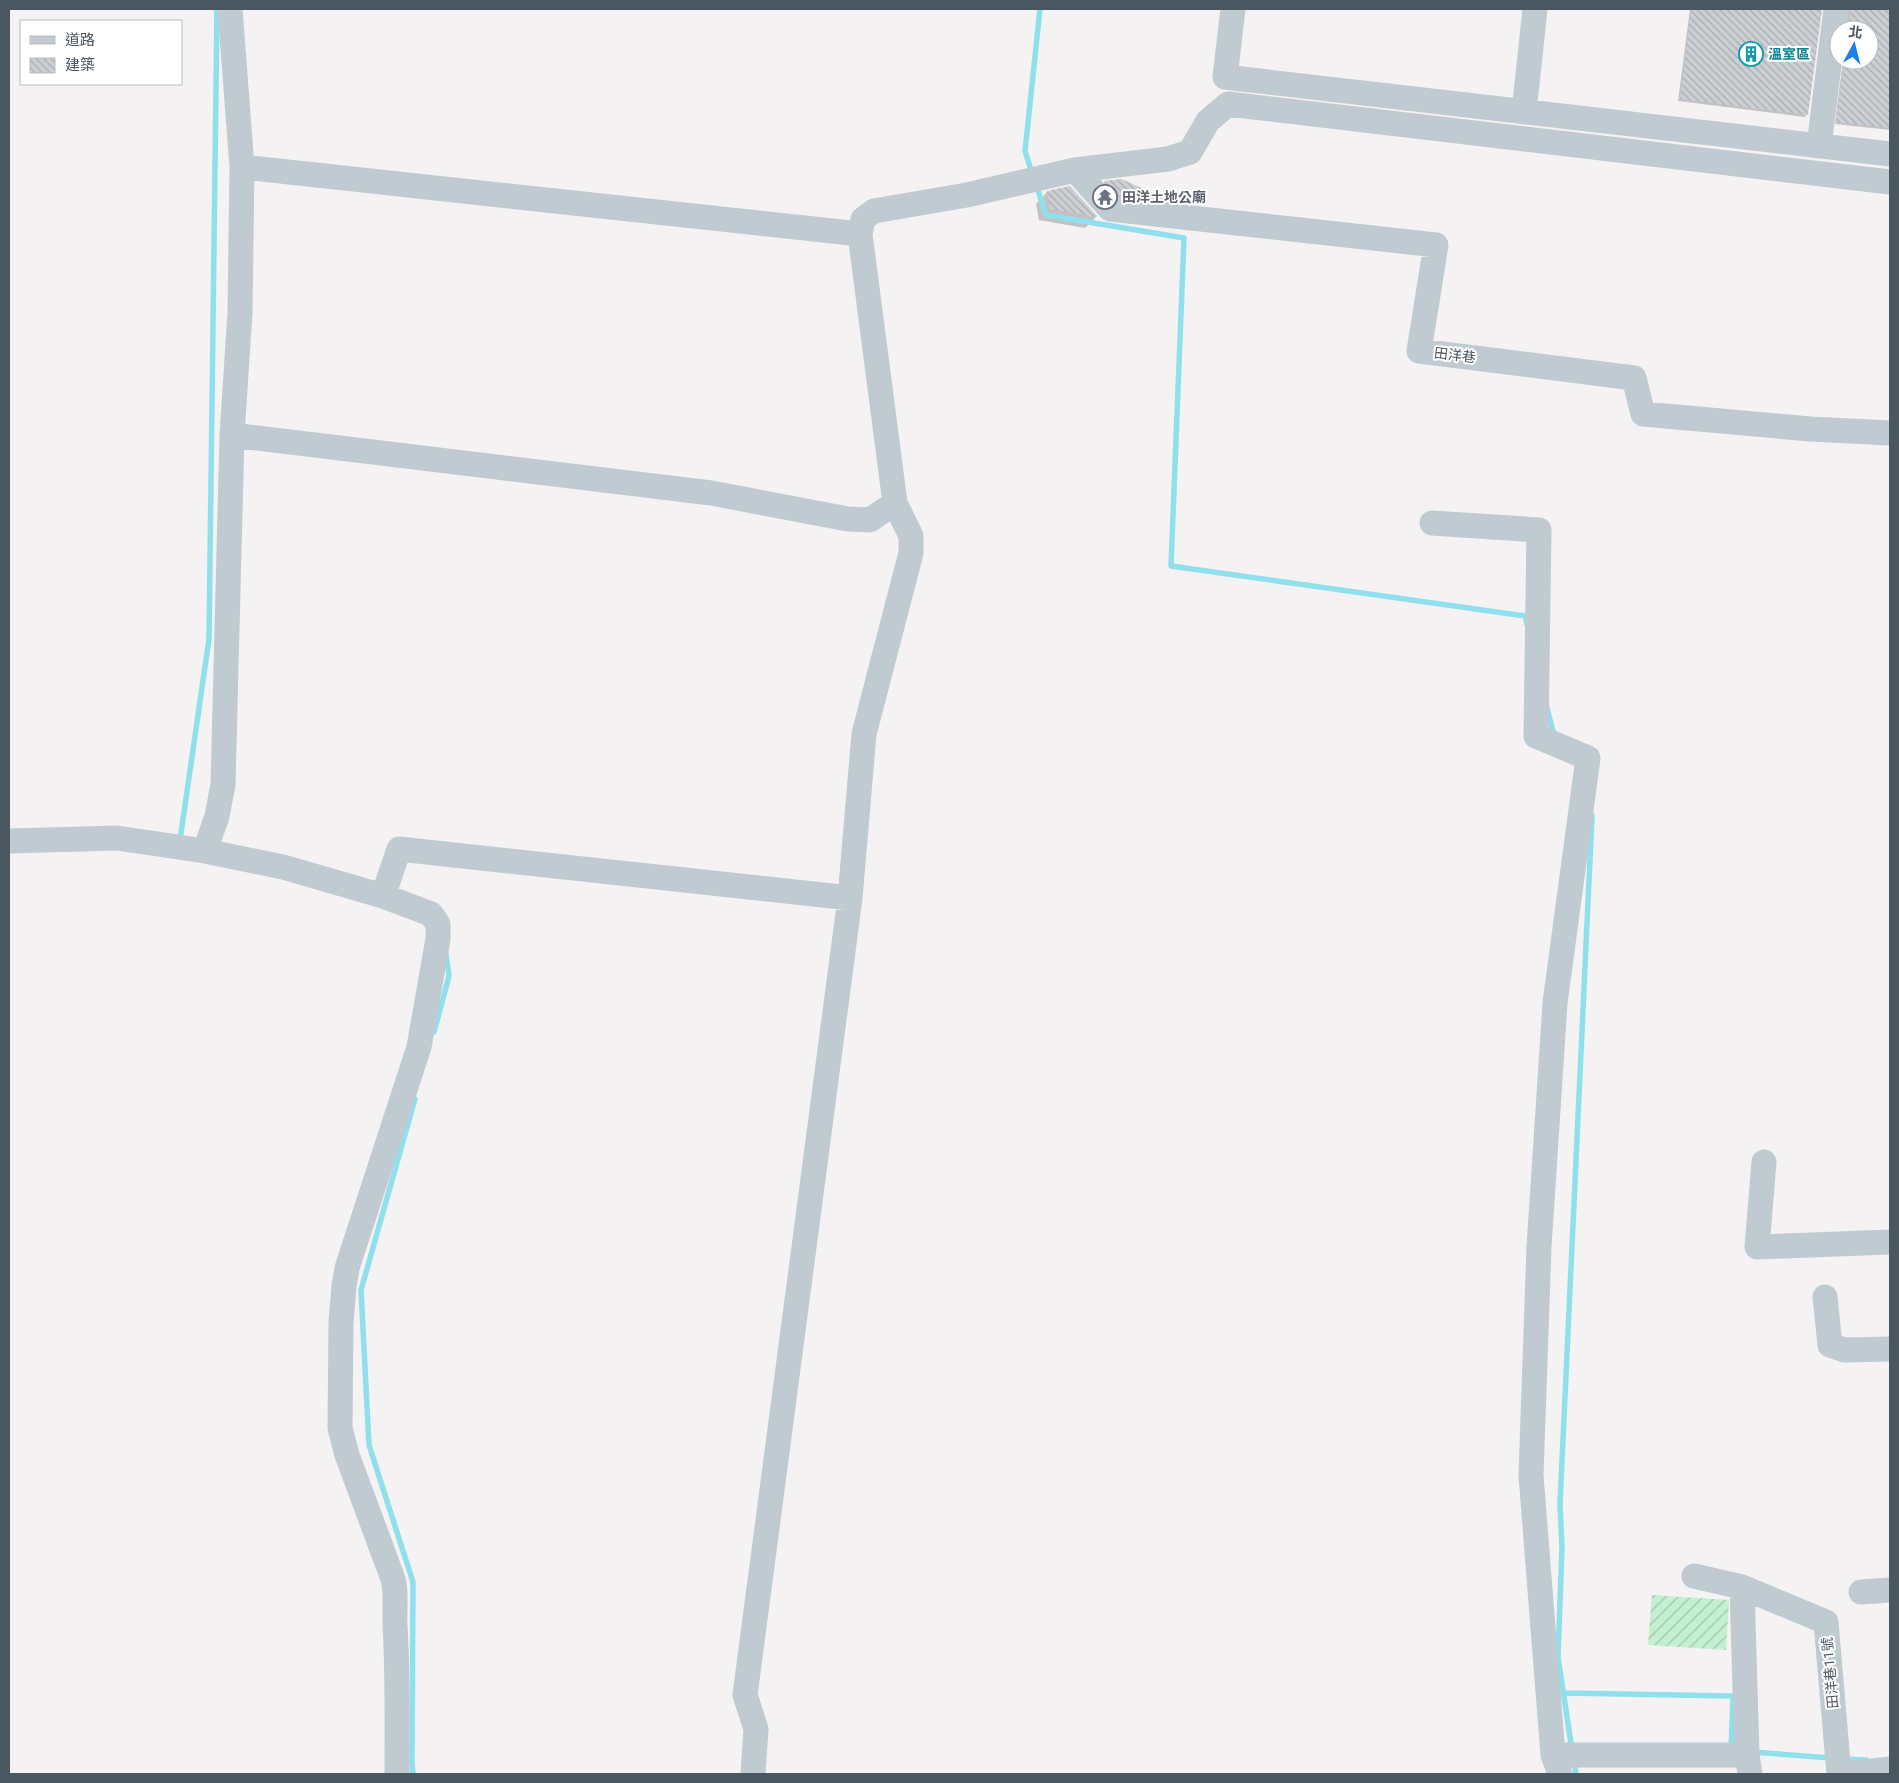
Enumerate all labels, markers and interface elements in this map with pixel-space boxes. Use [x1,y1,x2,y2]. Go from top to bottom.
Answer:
legend [20,20,182,85]
north arrow [1829,20,1879,70]
text: 北 [1848,23,1864,41]
text: 道路 [65,31,95,49]
building icon: 溫室區 [1738,41,1764,67]
place label: 溫室區 [1768,46,1810,62]
text: 建築 [65,56,95,74]
temple icon: 田洋土地公廟 [1092,184,1118,210]
place label: 田洋土地公廟 [1122,189,1206,205]
street label: 田洋巷 [1433,345,1477,365]
street label: 田洋巷11號 [1819,1637,1841,1709]

